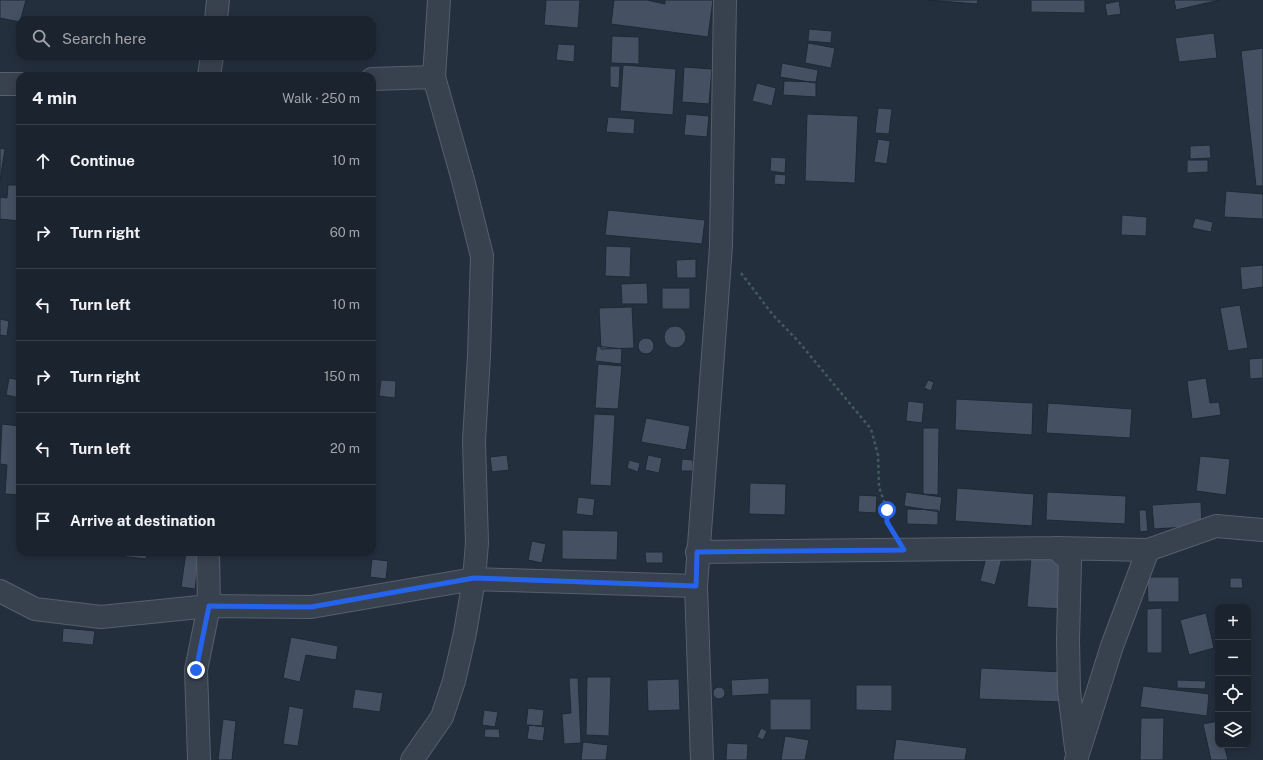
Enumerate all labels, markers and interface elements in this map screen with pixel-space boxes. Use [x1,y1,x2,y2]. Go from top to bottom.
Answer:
search box [16,16,376,60]
icon: search [30,27,52,49]
text: Search here [62,30,146,47]
text: 4 min [32,88,77,108]
text: Walk · 250 m [282,91,360,106]
icon: ahead [32,150,54,172]
text: Continue [70,152,135,169]
text: 10 m [332,153,360,168]
icon: right [32,222,54,244]
text: Turn right [70,224,140,241]
text: 60 m [330,225,360,240]
icon: left [32,294,54,316]
text: Turn left [70,296,131,313]
text: 10 m [332,297,360,312]
icon: right [32,366,54,388]
text: Turn right [70,368,140,385]
text: 150 m [324,369,360,384]
icon: left [32,438,54,460]
text: Turn left [70,440,131,457]
text: 20 m [330,441,360,456]
route start [878,501,896,519]
icon: arrive [32,510,54,532]
text: Arrive at destination [70,512,215,529]
map controls [1215,604,1251,748]
button: + [1215,604,1251,640]
button: − [1215,640,1251,676]
route end [187,661,205,679]
button: locate [1215,676,1251,712]
button: layers [1215,712,1251,748]

